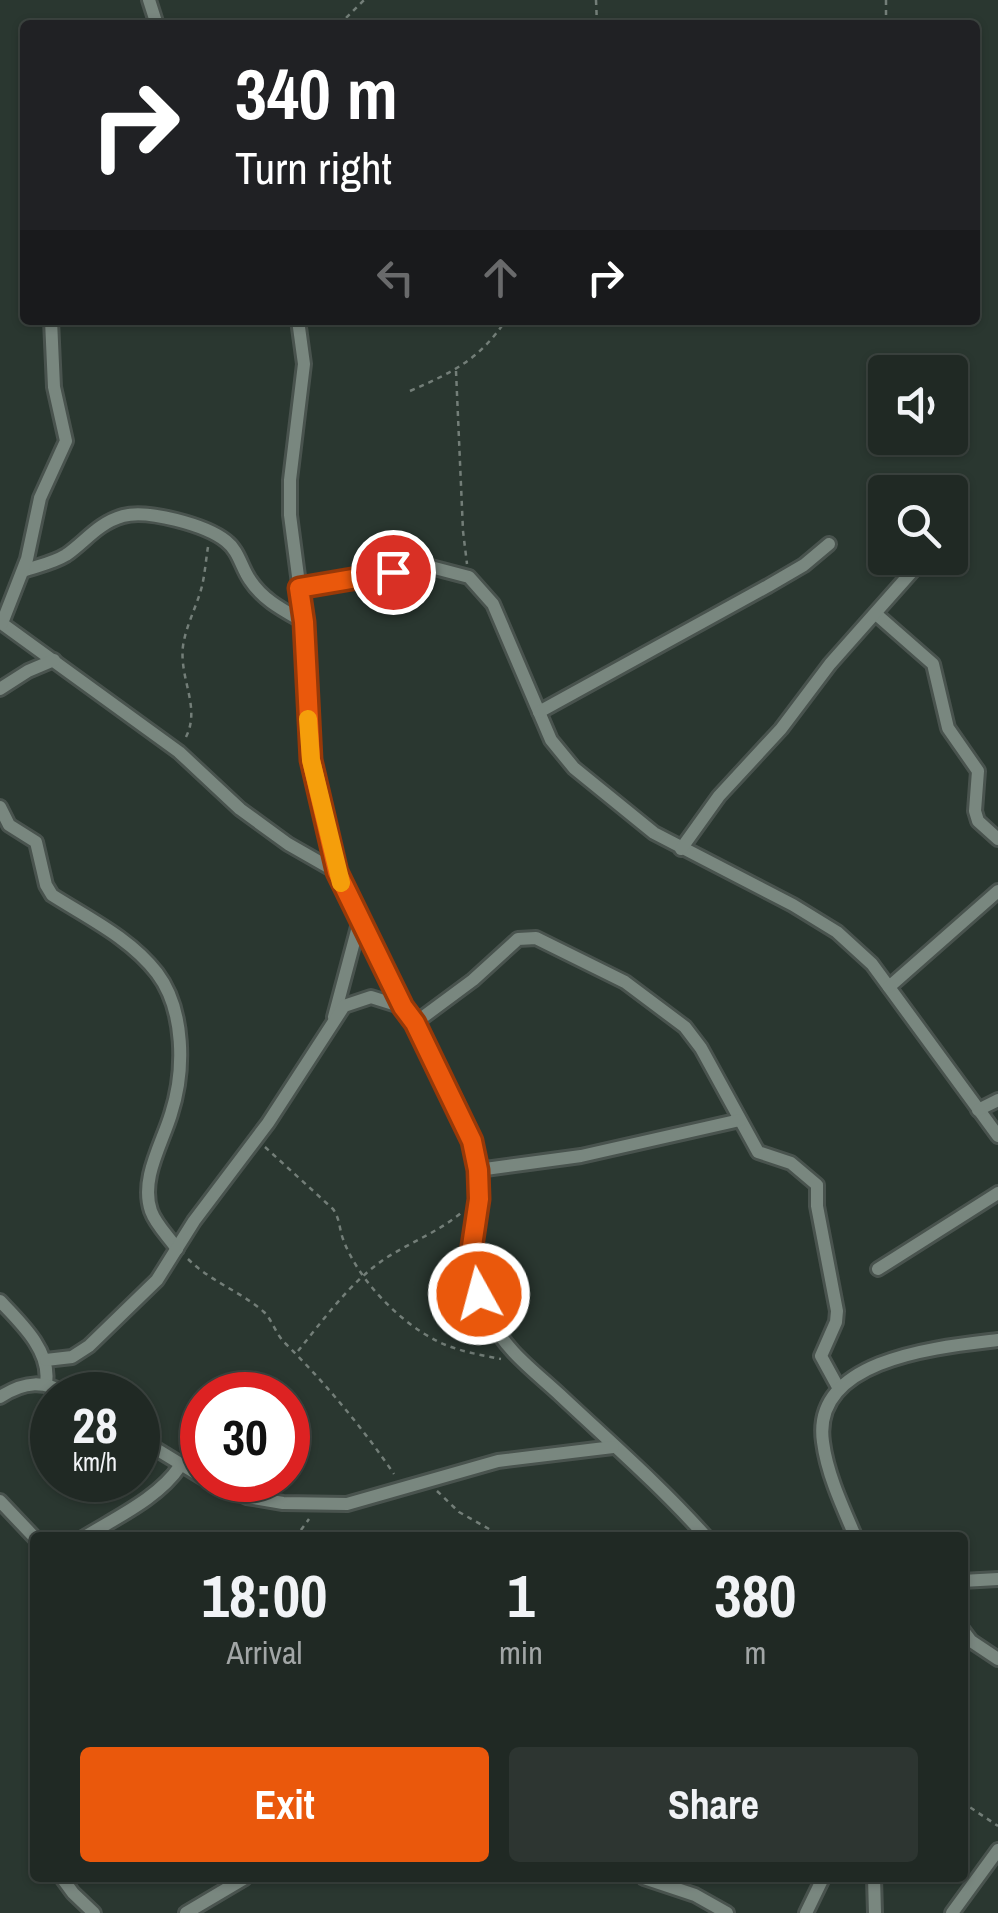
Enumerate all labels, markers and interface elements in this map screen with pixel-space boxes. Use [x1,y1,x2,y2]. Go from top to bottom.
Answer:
text: 340 m [235,47,398,141]
icon: right [70,60,200,190]
text: Turn right [235,137,392,198]
icon: left [368,250,423,305]
icon: ahead [473,250,528,305]
icon: right [578,250,633,305]
map controls [868,355,968,575]
button: sound [868,355,968,455]
button: search [868,475,968,575]
pin [351,530,436,615]
icon: arrive [366,545,421,600]
position arrow [427,1242,531,1346]
speed limit sign: 30 [180,1372,310,1502]
text: 28 [72,1391,118,1459]
text: km/h [73,1445,117,1479]
text: 18:00 [202,1555,327,1636]
text: 1 [507,1555,535,1636]
text: 380 [714,1555,796,1636]
text: Arrival [227,1631,302,1674]
text: min [499,1631,543,1674]
text: m [744,1631,766,1674]
button: Exit [80,1747,489,1862]
button: Share [509,1747,918,1862]

